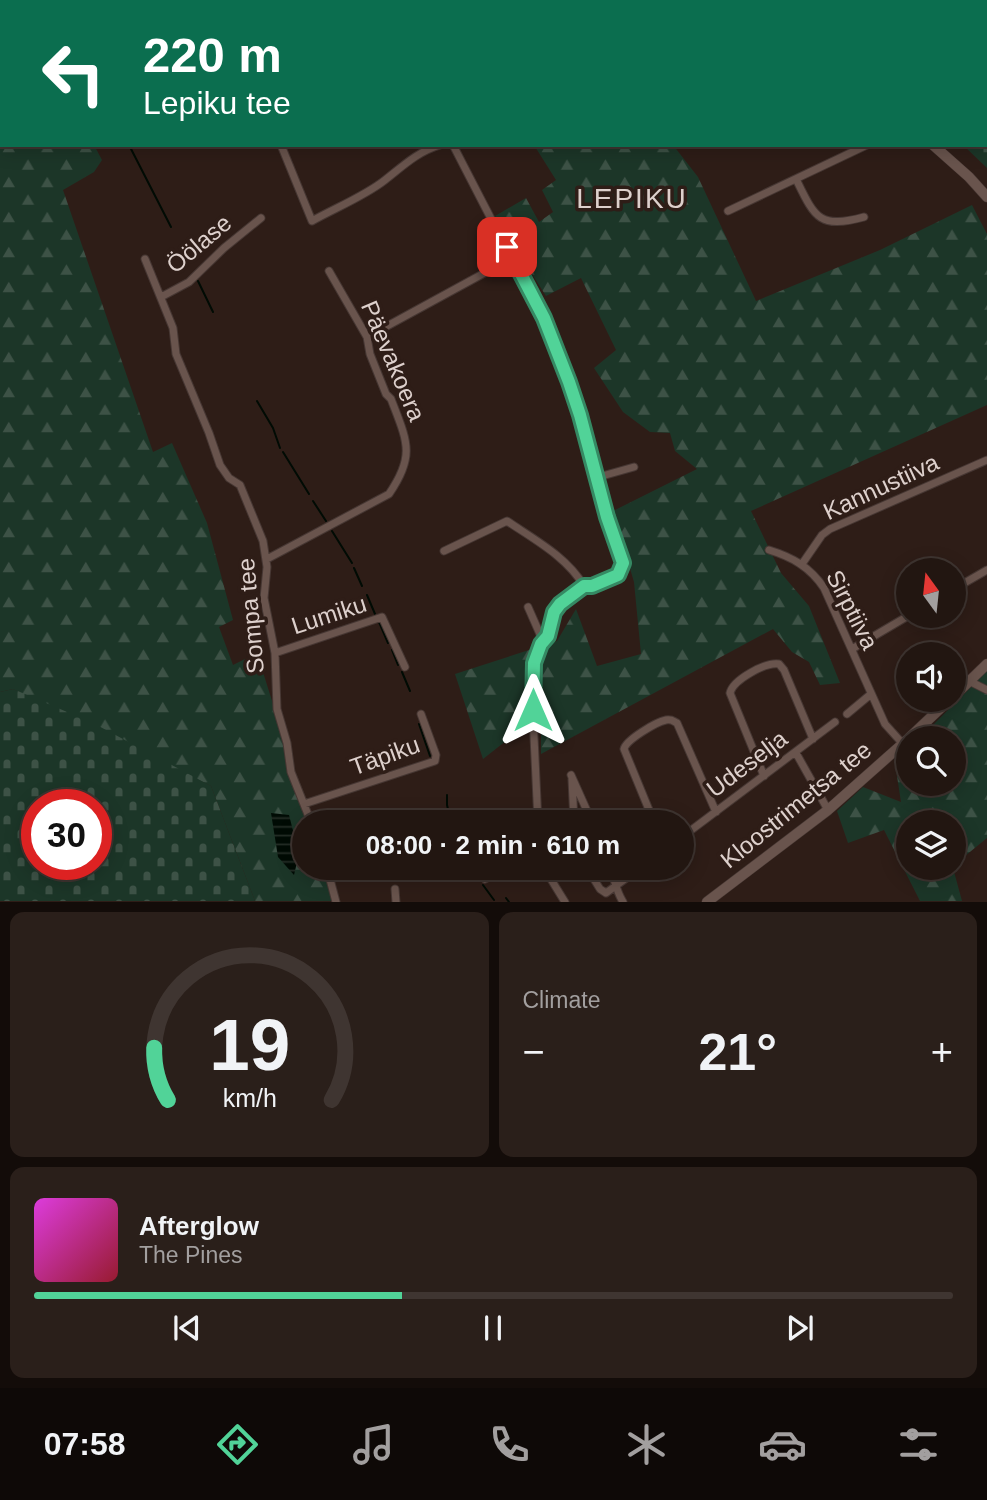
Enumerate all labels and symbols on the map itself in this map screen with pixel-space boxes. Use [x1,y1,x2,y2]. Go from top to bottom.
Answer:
district label: LEPIKU [576,183,688,214]
street label: Öölase [161,209,236,278]
pin [477,217,537,277]
street label: Päevakoera [356,297,431,426]
street label: Kannustiiva [819,448,943,525]
street label: Sompa tee [232,557,269,675]
north arrow [896,558,966,628]
street label: Sirptiiva [821,566,884,655]
street label: Lumiku [288,590,370,639]
position arrow [496,673,570,747]
street label: Udeselja [701,724,793,802]
street label: Täpiku [346,731,423,781]
street label: Kloostrimetsa tee [715,736,876,873]
speed limit sign: 30 [21,789,112,880]

